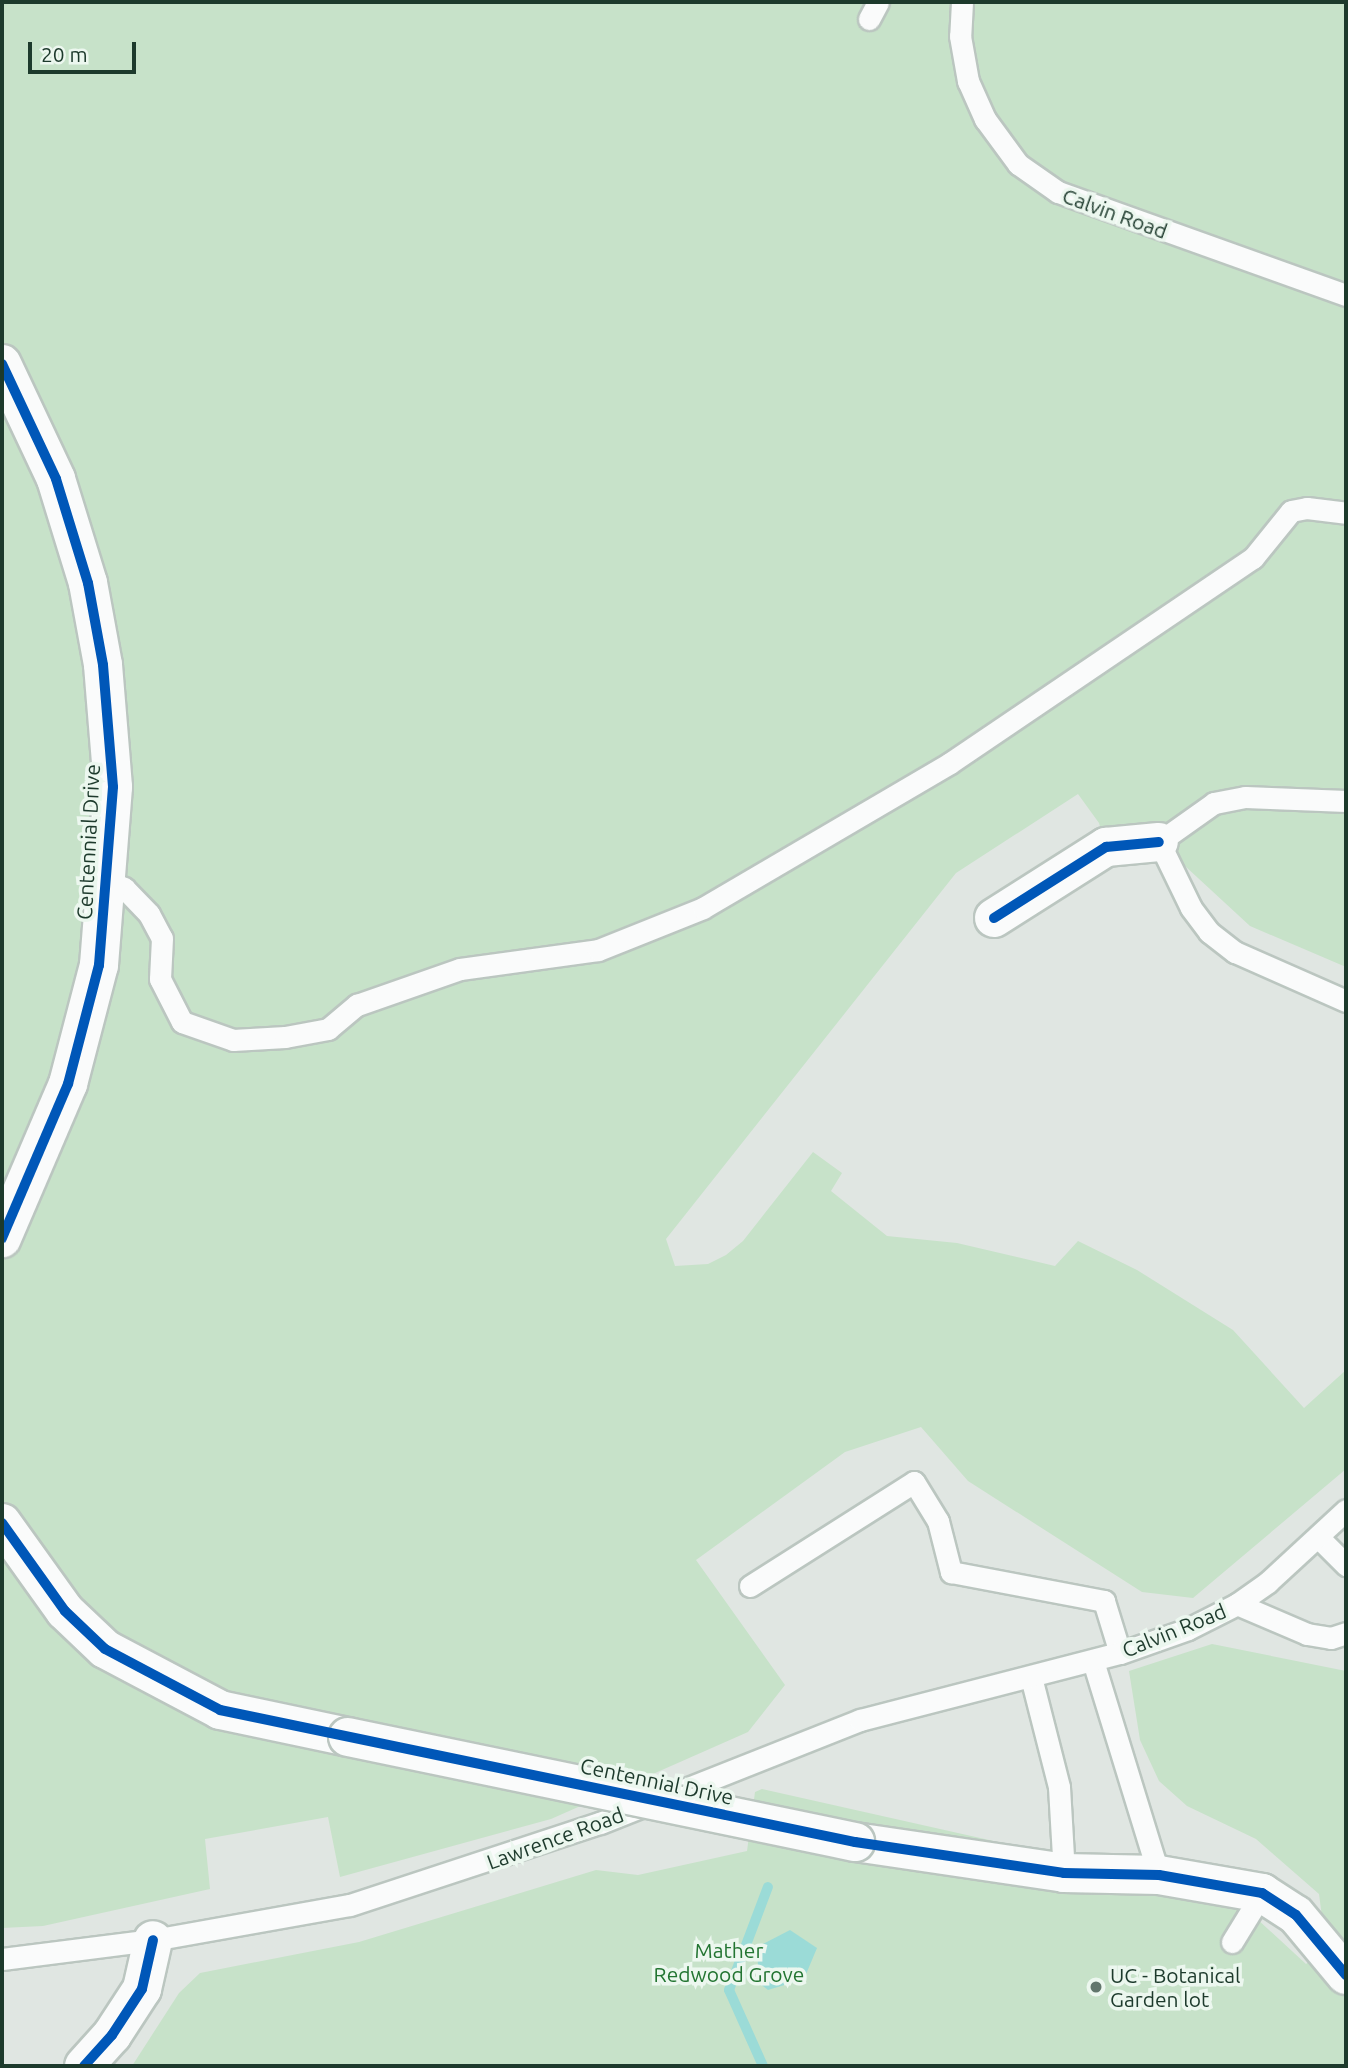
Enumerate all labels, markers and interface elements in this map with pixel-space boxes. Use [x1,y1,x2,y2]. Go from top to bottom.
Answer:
scale bar [32,28,140,72]
text: 20 m [41,42,88,66]
street label: Calvin Road [1059,182,1171,244]
street label: Centennial Drive [71,763,105,921]
street label: Calvin Road [1118,1598,1230,1662]
street label: Centennial Drive [578,1752,736,1810]
street label: Lawrence Road [483,1802,627,1874]
park label: Mather Redwood Grove [654,1937,804,1987]
place label: UC - Botanical Garden lot [1110,1962,1241,2012]
marker: UC - Botanical Garden lot [1088,1979,1104,1995]

